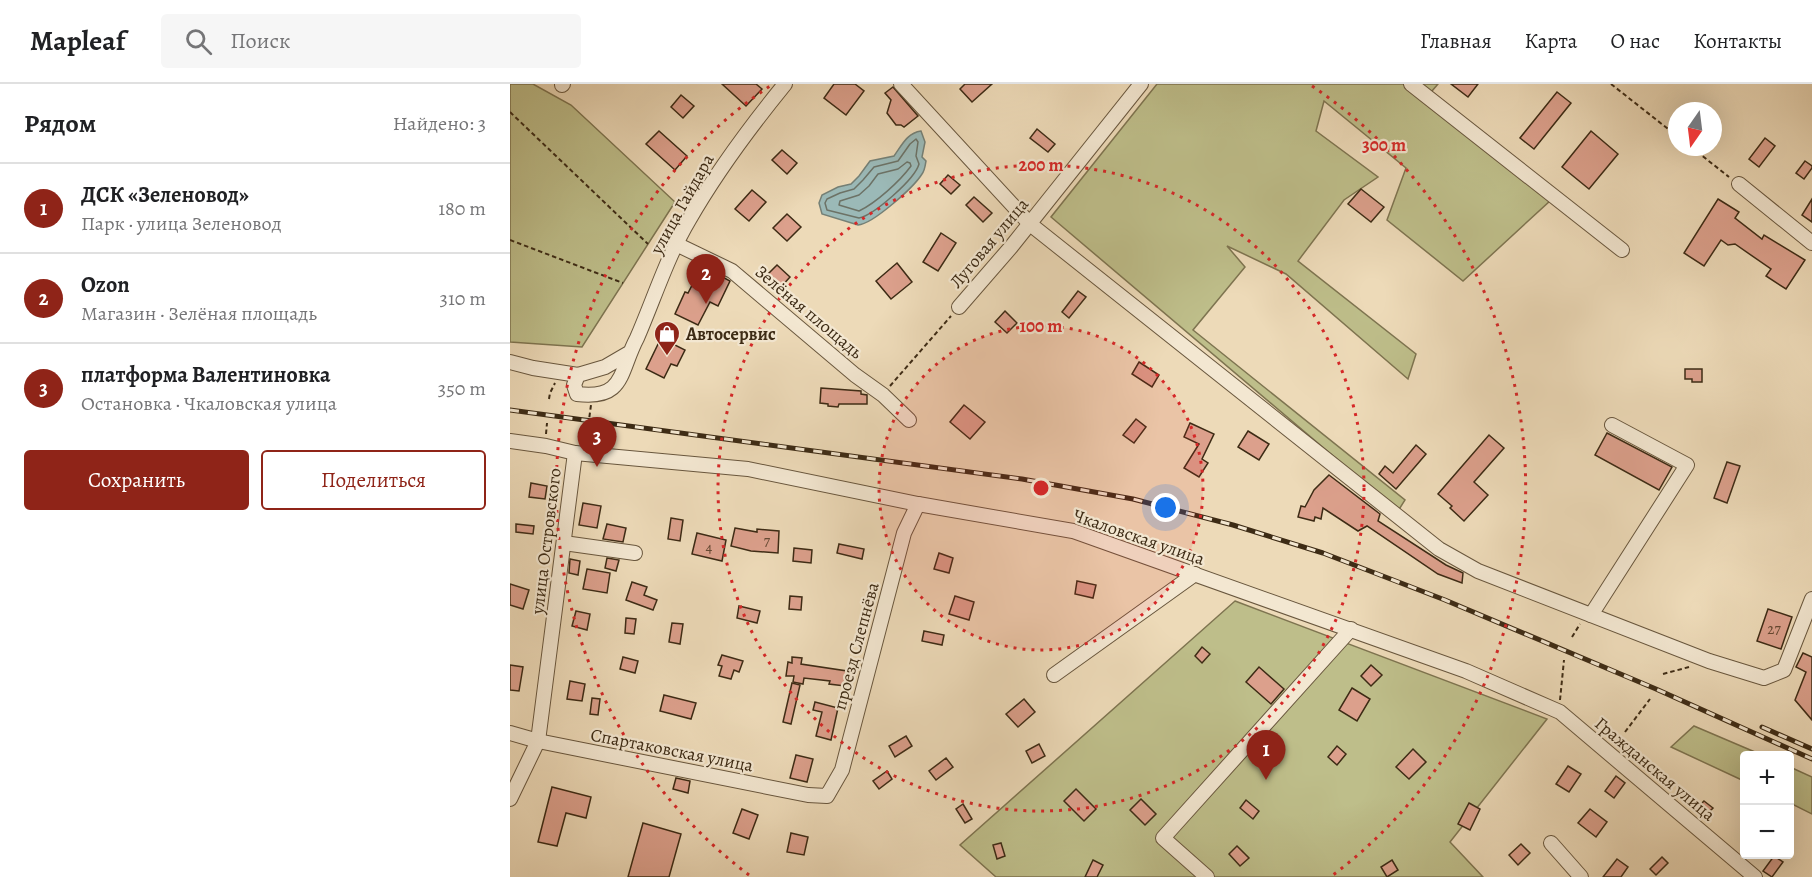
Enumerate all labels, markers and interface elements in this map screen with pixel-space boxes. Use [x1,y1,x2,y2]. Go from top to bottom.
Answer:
search box [161,14,581,68]
text: Mapleaf [30,22,125,60]
icon: search [182,25,215,58]
text: Поиск [230,26,290,56]
text: Главная [1420,27,1492,55]
text: Карта [1525,27,1577,55]
text: О нас [1610,27,1660,55]
text: Контакты [1693,27,1782,55]
north arrow [1668,102,1722,156]
text: Рядом [24,106,96,141]
text: Найдено: 3 [393,110,486,137]
text: 300 m [1362,133,1406,157]
street label: улица Гайдара [644,149,720,259]
text: 200 m [1018,153,1064,177]
text: ДСК «Зеленовод» [81,180,249,210]
street label: Луговая улица [944,192,1034,293]
text: 1 [40,195,47,222]
text: 180 m [438,195,486,222]
text: Парк · улица Зеленовод [81,210,282,237]
pin: 2 [686,254,726,304]
street label: Зелёная площадь [750,260,868,364]
text: Ozon [81,270,130,300]
text: 2 [39,285,48,312]
text: 310 m [440,285,486,312]
text: Магазин · Зелёная площадь [81,300,317,327]
text: 100 m [1020,314,1062,338]
shop icon: Автосервис [652,319,682,357]
place label: Автосервис [685,322,776,346]
text: платформа Валентиновка [81,360,331,390]
text: 3 [39,375,48,402]
text: 350 m [438,375,486,402]
text: Остановка · Чкаловская улица [81,390,337,417]
pin: 3 [578,418,616,467]
button: Сохранить [24,450,249,510]
button: Поделиться [261,450,486,510]
street label: улица Островского [525,466,567,617]
centre of rings [1031,478,1051,498]
your location [1151,493,1180,522]
street label: Чкаловская улица [1070,503,1209,571]
house number: 7 [764,531,771,551]
house number: 4 [706,537,713,557]
street label: проезд Слепнёва [827,579,885,713]
house number: 27 [1767,619,1781,639]
street label: Гражданская улица [1590,711,1721,827]
street label: Спартаковская улица [589,722,756,778]
pin: 1 [1246,730,1286,780]
map controls [1740,751,1794,859]
button: + [1740,751,1794,805]
button: − [1740,805,1794,859]

